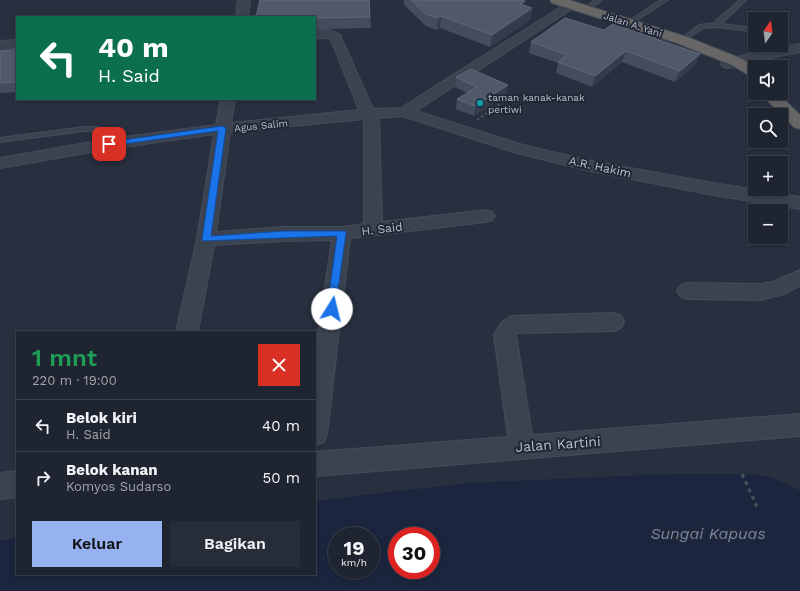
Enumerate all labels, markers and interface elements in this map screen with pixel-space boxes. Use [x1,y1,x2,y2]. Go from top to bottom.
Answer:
street label: Jalan A. Yani [602,10,663,39]
north arrow [748,12,788,52]
map controls [748,12,788,244]
text: 40 m [98,31,168,64]
icon: left [32,32,84,84]
button: sound [748,60,788,100]
text: H. Said [98,65,160,86]
place label: taman kanak-kanak pertiwi [488,92,585,115]
marker: taman kanak-kanak pertiwi [475,98,485,108]
button: search [748,108,788,148]
street label: Agus Salim [234,117,288,134]
pin [92,127,126,161]
icon: arrive [98,133,120,155]
street label: A.R. Hakim [568,154,632,180]
button: + [748,156,788,196]
button: − [748,204,788,244]
street label: H. Said [361,220,403,238]
position arrow [311,288,353,330]
text: 1 mnt [32,344,97,372]
button: close [258,344,300,386]
text: 220 m · 19:00 [32,373,117,388]
text: Belok kiri [66,409,137,427]
icon: left [32,415,54,437]
text: 40 m [262,417,300,435]
text: H. Said [66,427,111,442]
street label: Jalan Kartini [515,433,601,455]
text: Belok kanan [66,461,157,479]
icon: right [32,467,54,489]
text: 50 m [263,469,300,487]
text: Komyos Sudarso [66,479,171,494]
button: Keluar [32,521,162,567]
button: Bagikan [170,521,300,567]
water label: Sungai Kapuas [650,524,766,543]
speed limit sign: 30 [388,527,440,579]
text: 19 [344,536,364,560]
text: km/h [341,557,367,568]

